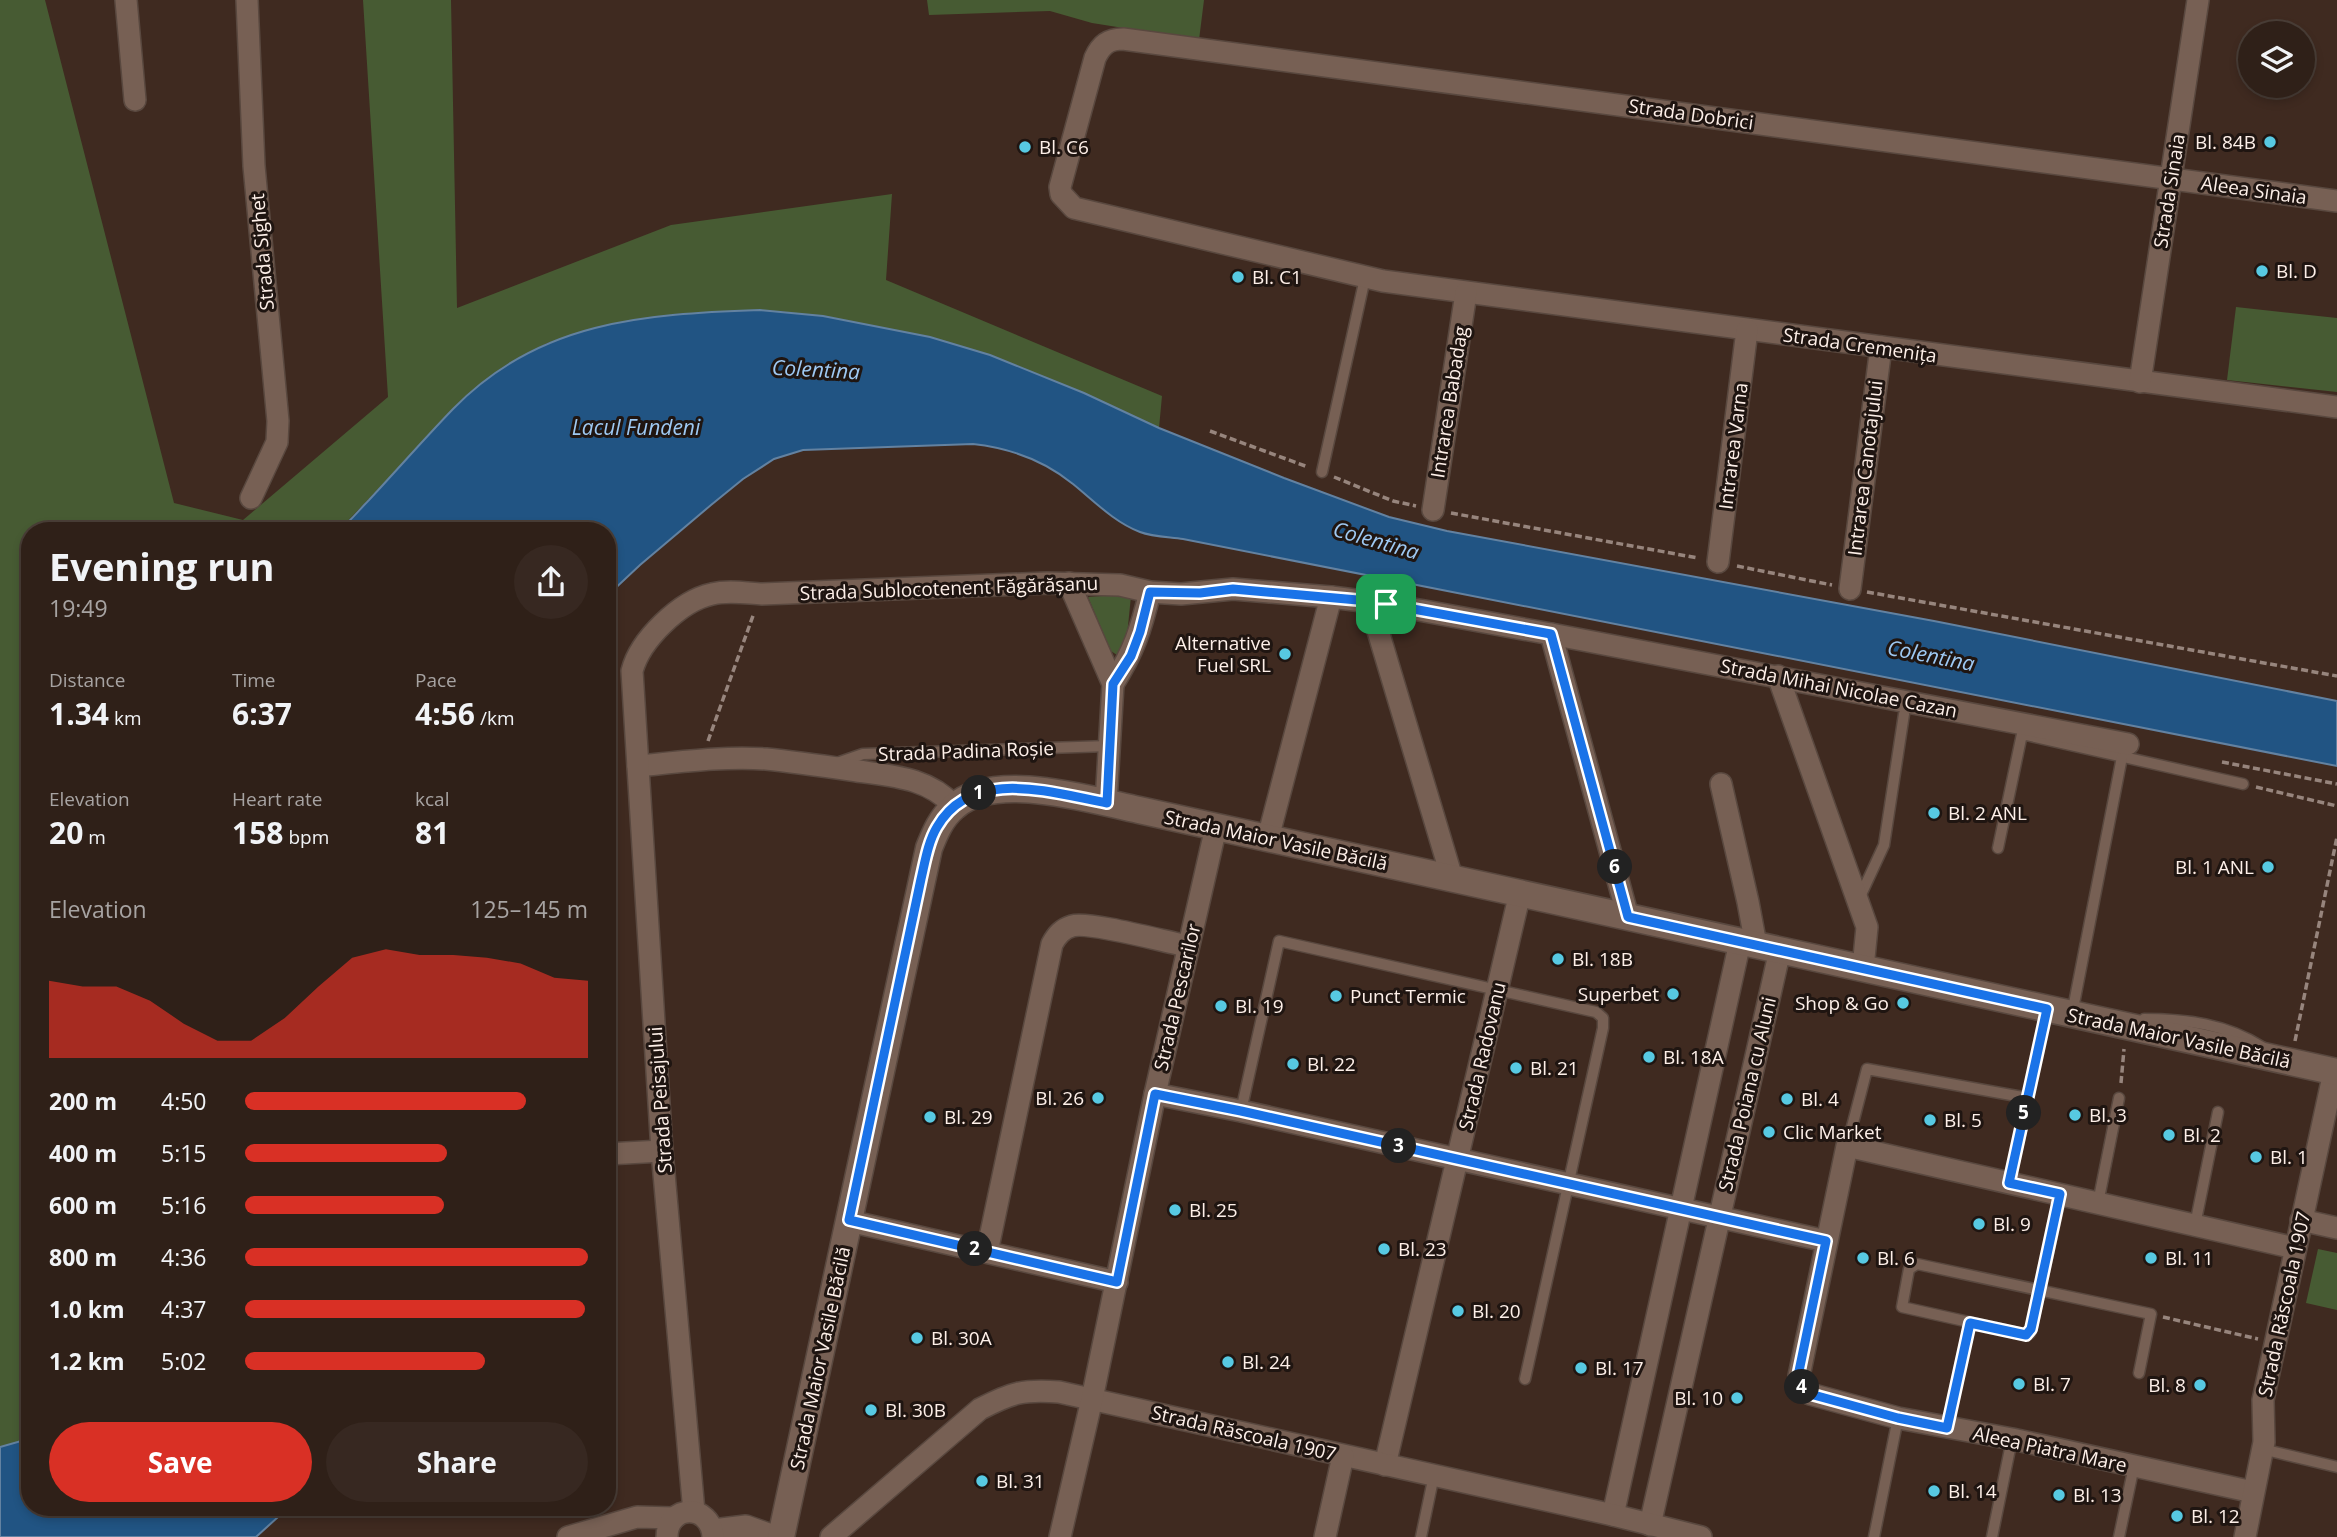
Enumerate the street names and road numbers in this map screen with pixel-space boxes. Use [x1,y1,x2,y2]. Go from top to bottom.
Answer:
street label: Strada Dobrici [1627,92,1755,136]
street label: Strada Sinaia [2147,132,2191,250]
street label: Aleea Sinaia [2199,170,2309,210]
street label: Strada Sighet [244,192,280,312]
street label: Strada Cremenița [1781,321,1939,369]
street label: Intrarea Babadag [1424,324,1474,480]
street label: Intrarea Canotajului [1841,379,1889,557]
street label: Intrarea Varna [1712,381,1754,511]
street label: Strada Sublocotenent Făgărășanu [799,570,1099,606]
street label: Strada Mihai Nicolae Cazan [1718,652,1960,724]
street label: Strada Padina Roșie [878,735,1054,767]
street label: Strada Maior Vasile Băcilă [1162,804,1390,876]
street label: Strada Pescarilor [1147,921,1207,1073]
street label: Strada Radovanu [1452,979,1512,1133]
street label: Strada Poiana cu Aluni [1712,994,1782,1194]
street label: Strada Maior Vasile Băcilă [2065,1002,2293,1074]
street label: Strada Peisajului [642,1026,678,1174]
street label: Strada Răscoala 1907 [2252,1209,2316,1399]
street label: Strada Maior Vasile Băcilă [784,1244,856,1472]
street label: Strada Răscoala 1907 [1149,1399,1339,1467]
street label: Aleea Piatra Mare [1971,1420,2129,1478]

